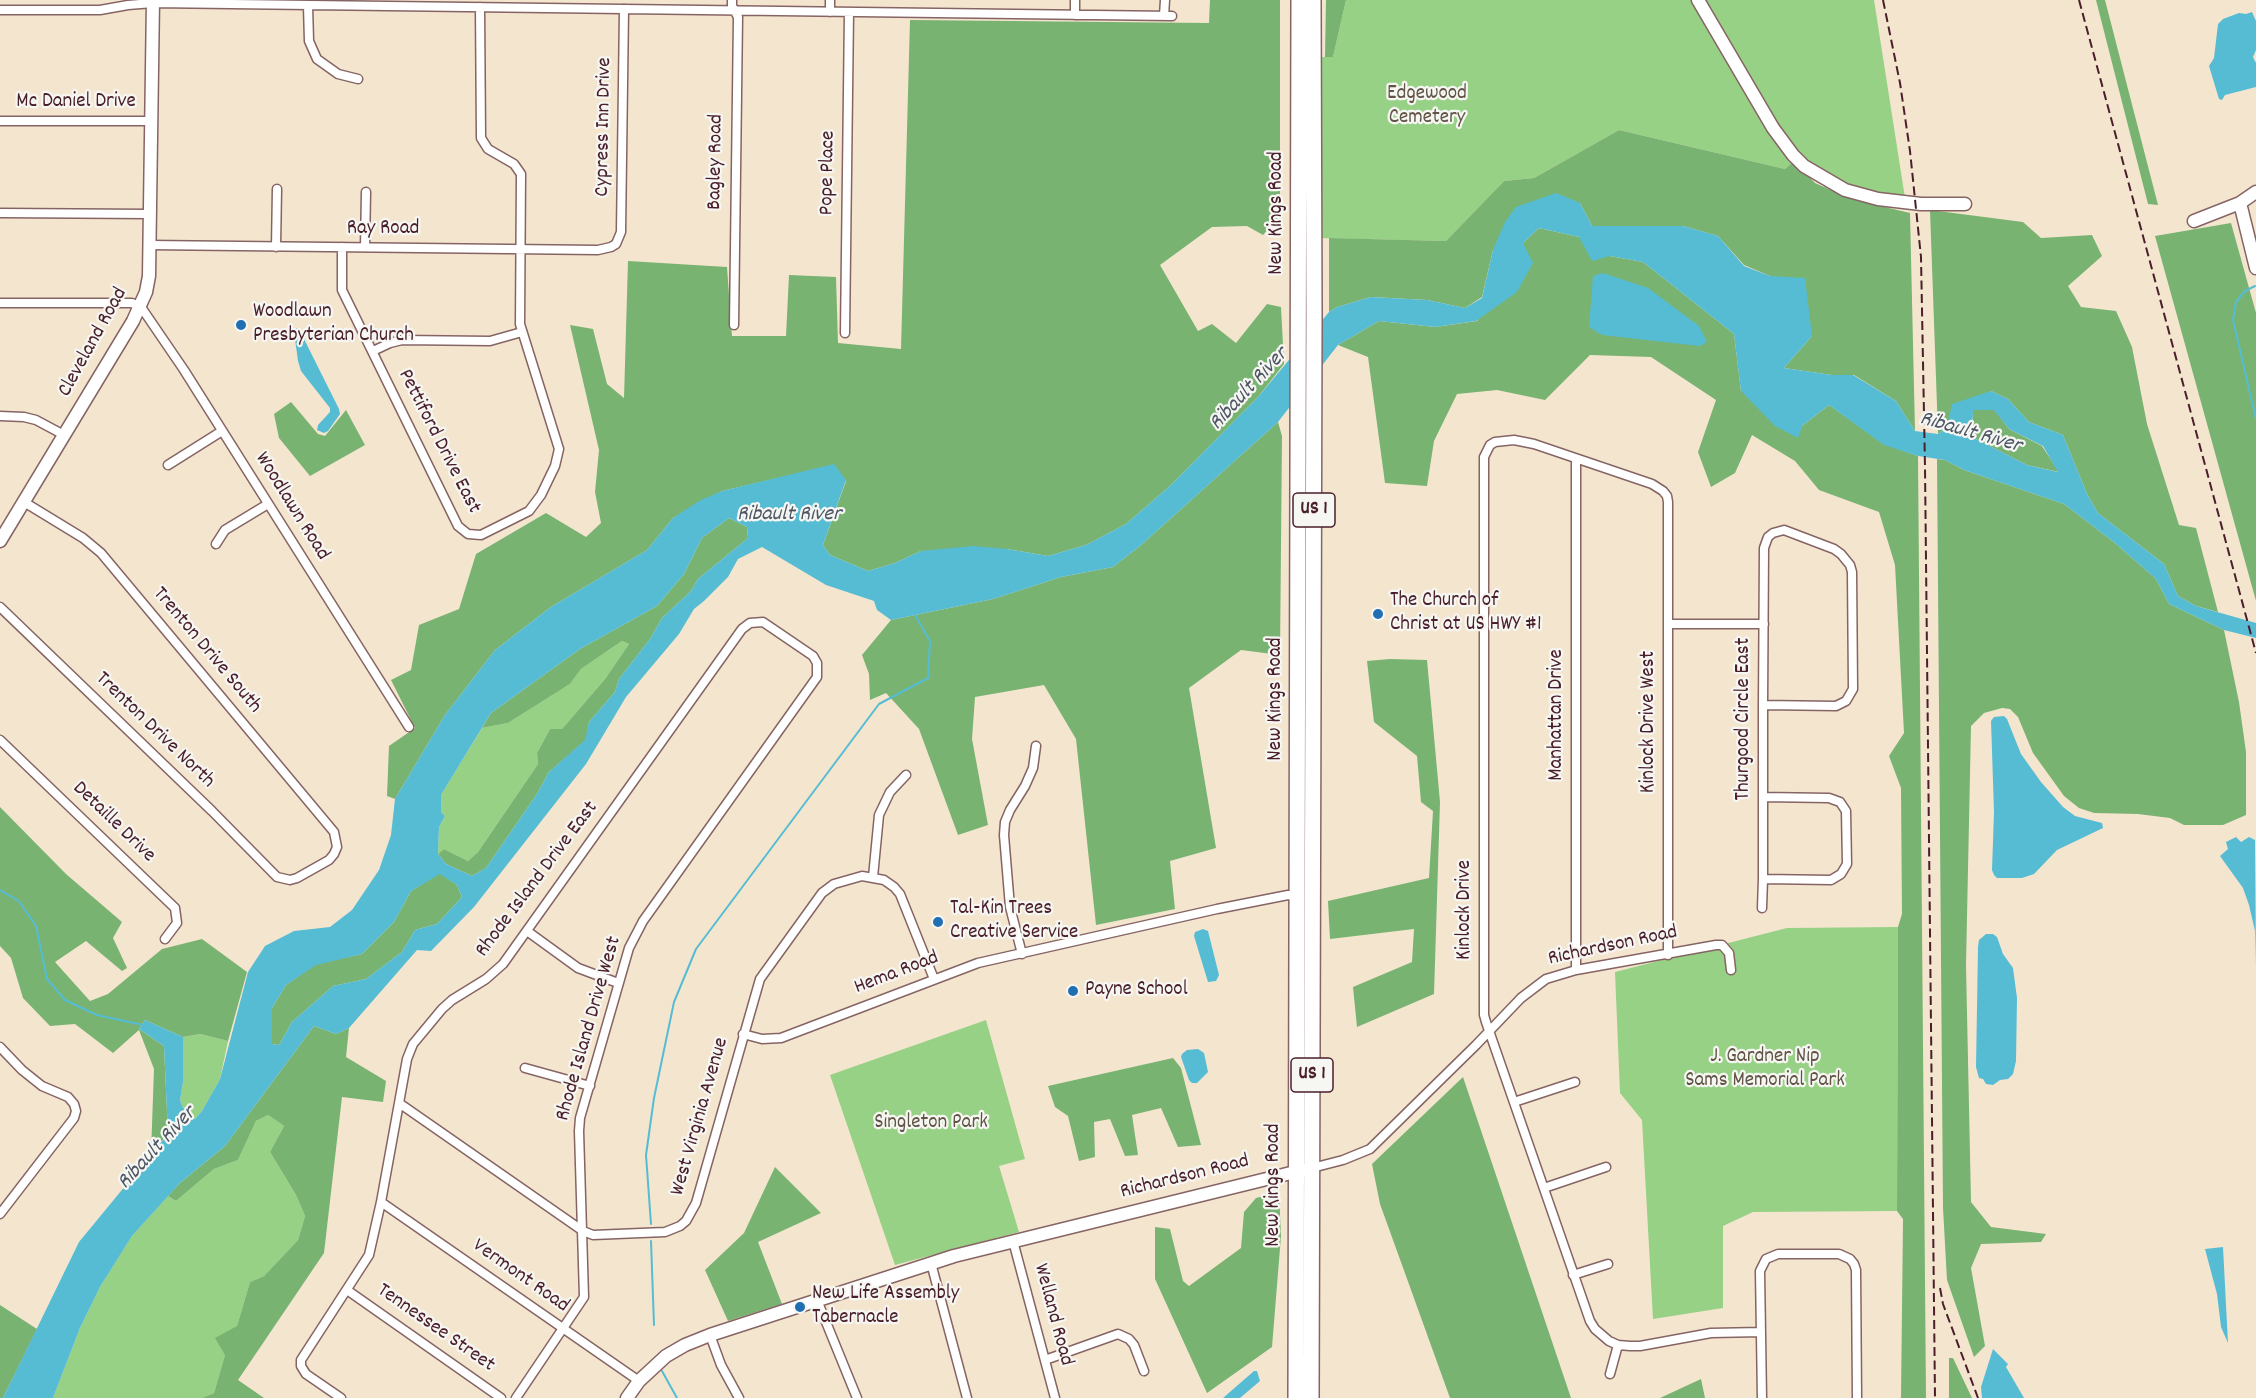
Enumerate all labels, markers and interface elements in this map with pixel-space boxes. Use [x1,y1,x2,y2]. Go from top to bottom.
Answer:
street label: Cypress Inn Drive [591,57,619,197]
park label: Edgewood Cemetery [1387,82,1467,132]
street label: Mc Daniel Drive [16,90,136,116]
street label: Bagley Road [704,114,730,210]
street label: Pope Place [816,130,842,216]
street label: New Kings Road [1265,151,1291,275]
street label: Ray Road [347,217,419,243]
street label: Cleveland Road [54,284,134,402]
place label: Woodlawn Presbyterian Church [253,300,414,350]
marker: Woodlawn Presbyterian Church [234,318,248,332]
water label: Ribault River [1205,343,1295,437]
street label: Pettiford Drive East [391,366,485,518]
water label: Ribault River [1916,407,2024,461]
street label: Woodlawn Road [248,448,334,566]
road number: US 1 [1293,493,1335,527]
water label: Ribault River [737,503,841,529]
street label: Trenton Drive South [146,583,266,719]
place label: The Church of Christ at US HWY #1 [1390,589,1542,639]
marker: The Church of Christ at US HWY #1 [1371,607,1385,621]
street label: New Kings Road [1264,637,1290,761]
street label: Thurgood Circle East [1732,638,1758,800]
street label: Manhattan Drive [1545,649,1571,781]
street label: Kinlock Drive West [1637,651,1663,793]
street label: Trenton Drive North [89,667,219,795]
street label: Detaille Drive [66,777,160,869]
street label: Rhode Island Drive East [471,797,605,963]
street label: Kinlock Drive [1453,860,1479,960]
place label: Tal-Kin Trees Creative Service [950,897,1078,947]
marker: Tal-Kin Trees Creative Service [931,915,945,929]
street label: Richardson Road [1546,921,1680,973]
street label: Rhode Island Drive West [552,934,628,1124]
street label: Hema Road [851,946,943,1002]
place label: Payne School [1085,978,1188,1004]
marker: Payne School [1066,984,1080,998]
street label: West Virginia Avenue [666,1035,736,1199]
park label: J. Gardner Nip Sams Memorial Park [1685,1045,1845,1095]
road number: US 1 [1291,1058,1333,1092]
water label: Ribault River [113,1102,203,1196]
park label: Singleton Park [874,1111,988,1137]
street label: New Kings Road [1262,1123,1288,1247]
street label: Richardson Road [1118,1150,1252,1206]
street label: Vermont Road [467,1234,573,1320]
street label: Welland Road [1026,1261,1078,1369]
street label: Tennessee Street [371,1279,499,1379]
place label: New Life Assembly Tabernacle [812,1282,959,1332]
marker: New Life Assembly Tabernacle [793,1300,807,1314]

